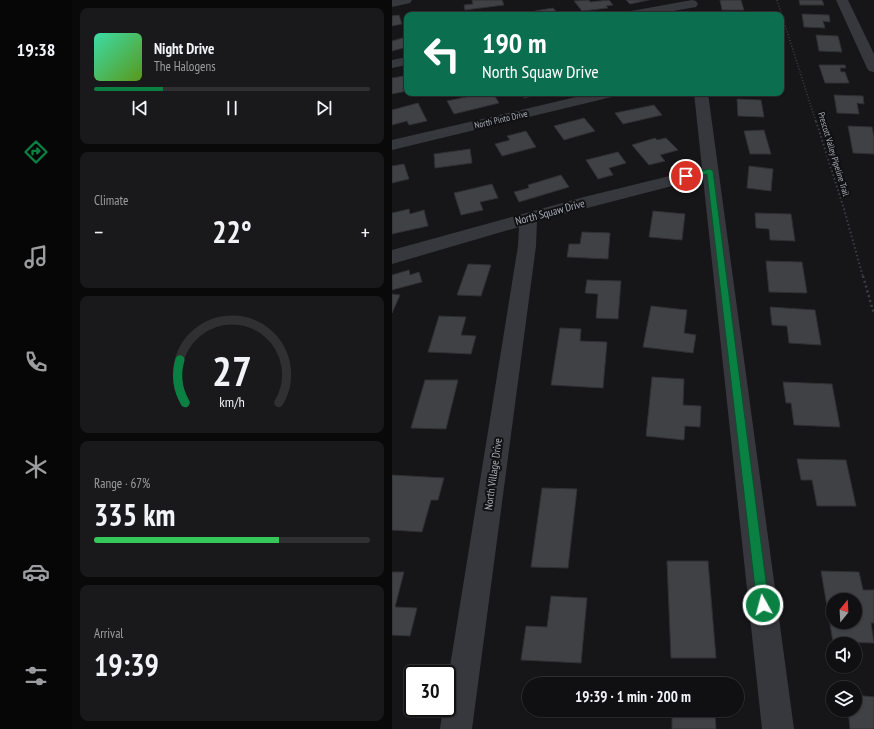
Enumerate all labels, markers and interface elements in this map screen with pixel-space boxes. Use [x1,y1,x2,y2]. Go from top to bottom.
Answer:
text: 190 m [482,24,546,61]
icon: left [416,28,468,80]
text: 19:38 [17,38,55,61]
text: Night Drive [154,39,214,58]
text: The Halogens [154,58,216,75]
text: North Squaw Drive [482,60,599,83]
icon: previous [129,97,151,119]
icon: pause [221,97,243,119]
icon: next [313,97,335,119]
street label: North Pinto Drive [473,107,529,130]
street label: Prescott Valley Pipeline Trail [816,111,852,198]
icon: directions [22,138,50,166]
pin [669,159,703,193]
icon: arrive [675,165,697,187]
text: Climate [94,192,128,209]
street label: North Squaw Drive [514,196,587,228]
text: 22° [212,212,252,251]
text: − [94,218,103,246]
text: + [361,218,370,246]
icon: music [22,243,50,271]
text: 27 [212,343,252,396]
icon: phone [22,348,50,376]
text: km/h [219,391,245,410]
street label: North Village Drive [481,437,505,511]
icon: climate [22,453,50,481]
text: Range · 67% [94,475,150,492]
text: 335 km [94,495,175,534]
icon: car [22,558,50,586]
position arrow [742,584,784,626]
north arrow [826,593,862,629]
map controls [826,593,862,717]
text: Arrival [94,625,123,642]
button: sound [826,637,862,673]
text: 19:39 [94,645,159,684]
icon: filters [22,662,50,690]
speed limit sign: 30 [404,665,456,717]
button: layers [826,681,862,717]
text: 19:39 · 1 min · 200 m [575,687,691,706]

